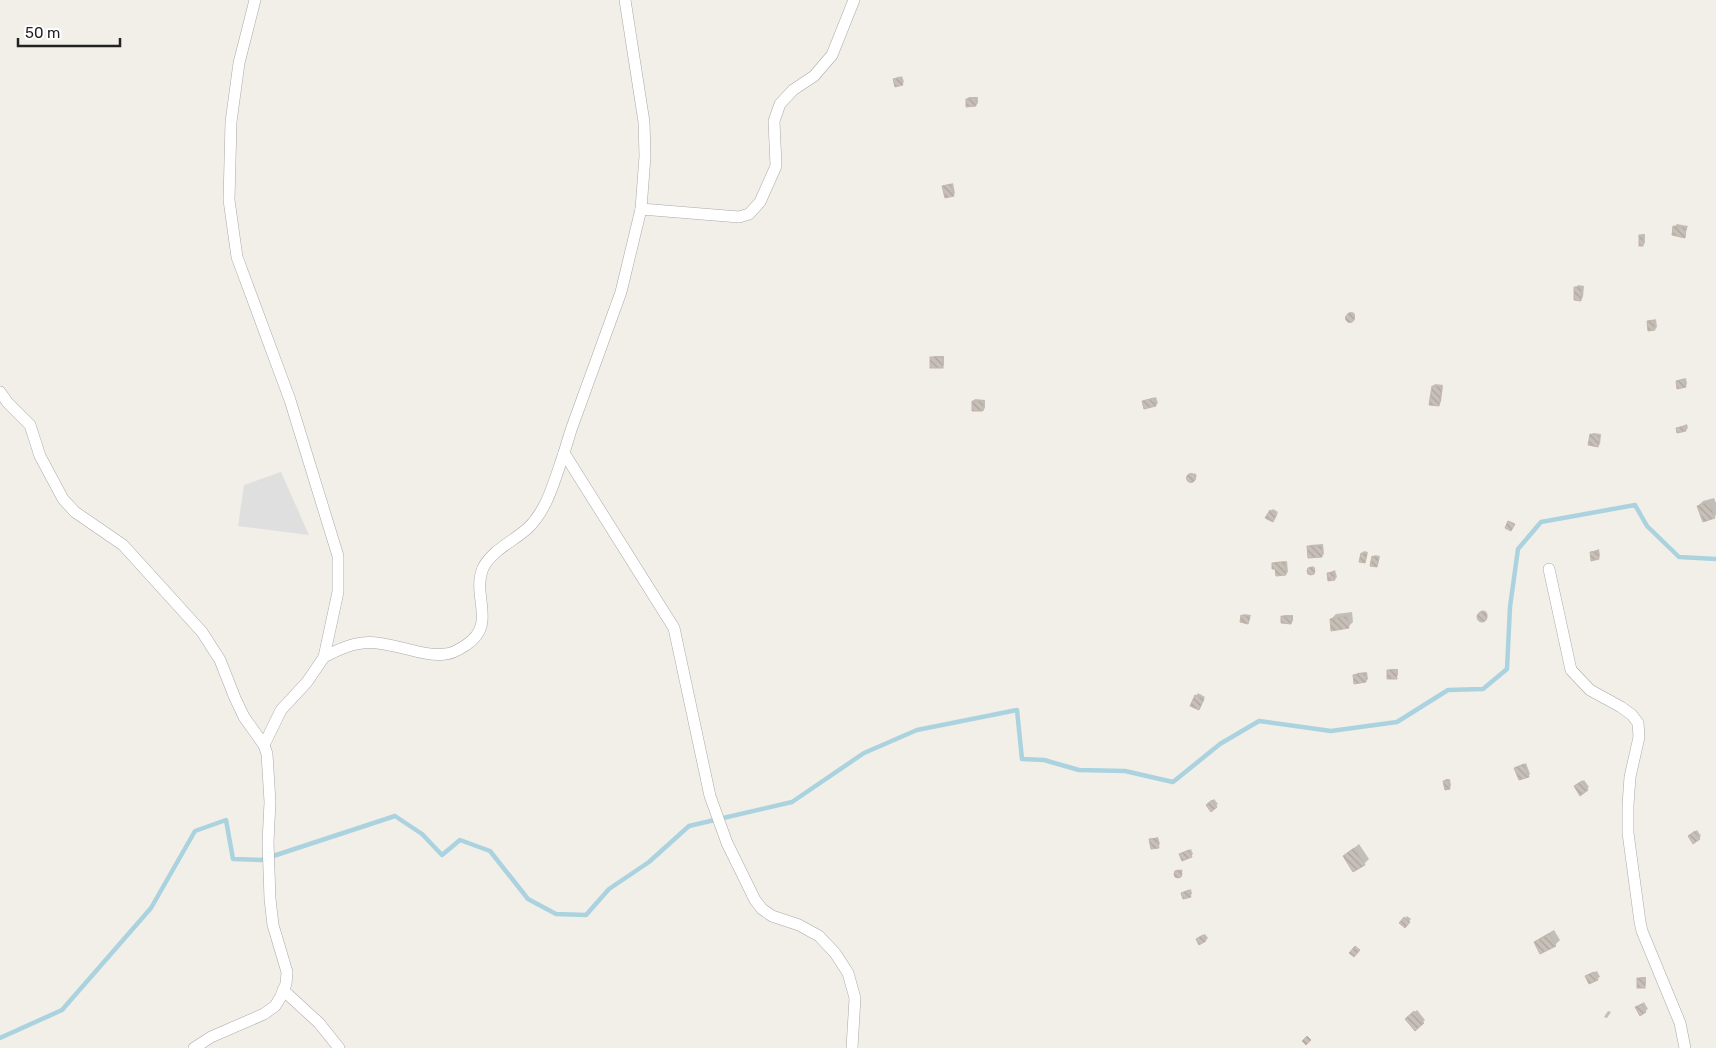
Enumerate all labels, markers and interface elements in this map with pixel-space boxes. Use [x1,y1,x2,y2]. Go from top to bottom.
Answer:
scale bar [18,15,120,47]
text: 50 m [25,24,60,42]

